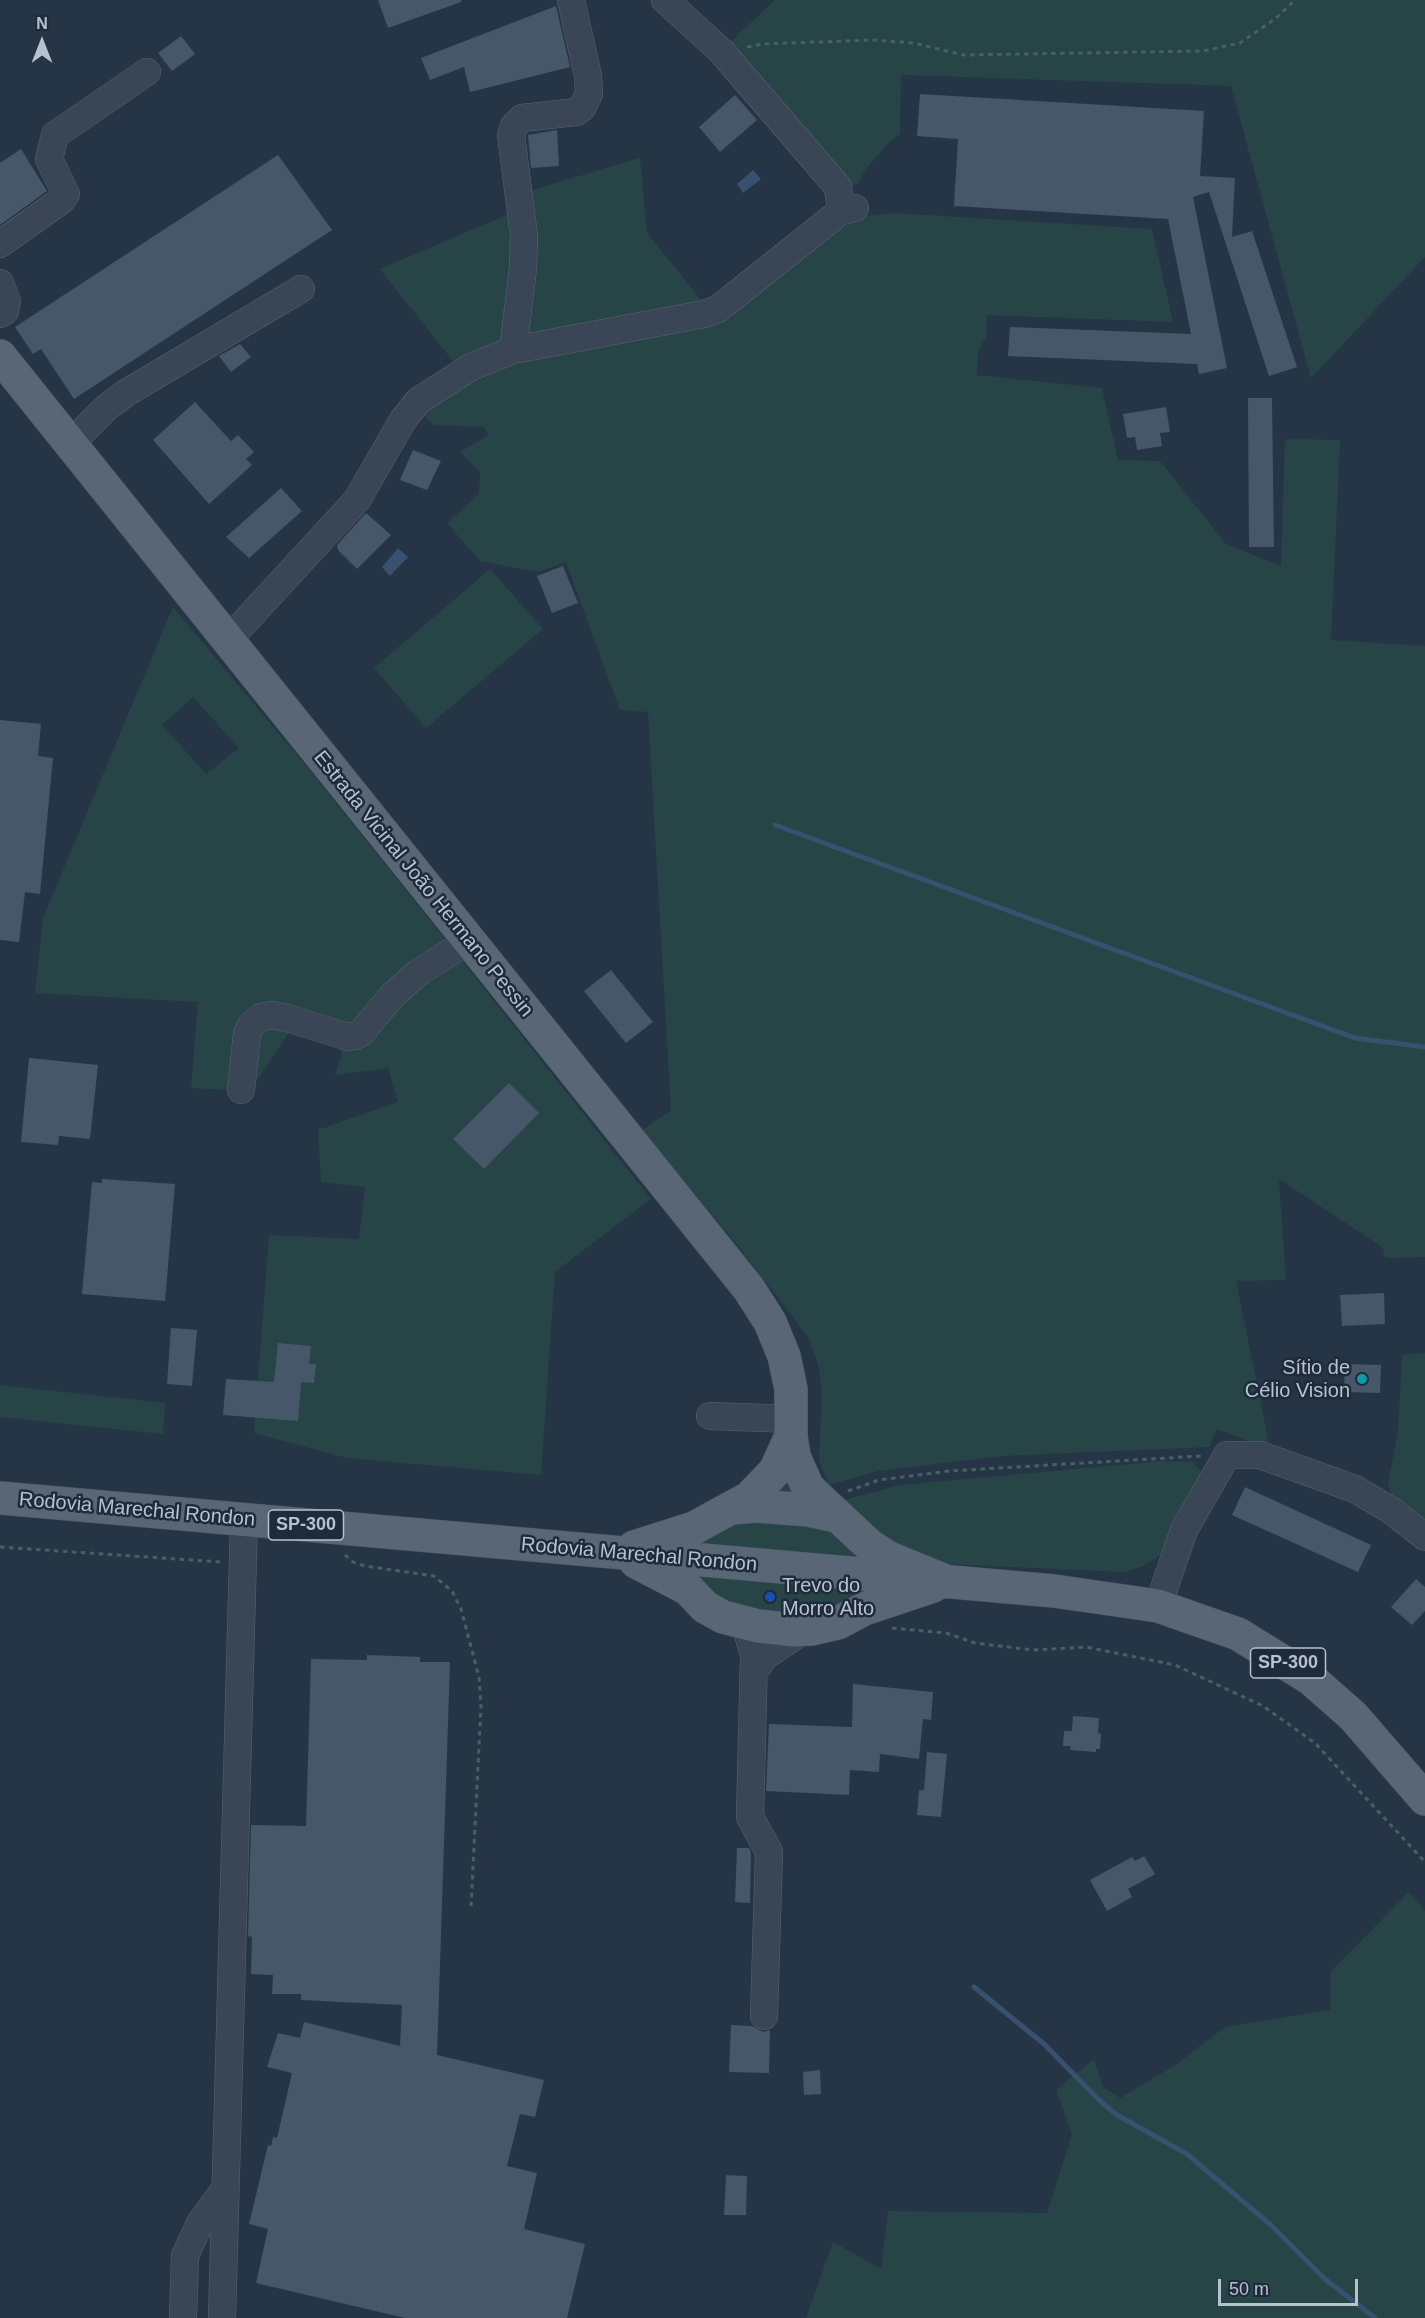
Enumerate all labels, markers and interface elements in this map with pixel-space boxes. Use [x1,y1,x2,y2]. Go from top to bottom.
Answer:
north arrow [12,12,72,72]
text: N [36,15,48,32]
street label: Estrada Vicinal João Hermano Pessin [308,746,538,1022]
place label: Sítio de Célio Vision [1245,1356,1350,1403]
marker: Sítio de Célio Vision [1355,1372,1369,1386]
street label: Rodovia Marechal Rondon [18,1488,256,1532]
road number: SP-300 [268,1510,344,1540]
street label: Rodovia Marechal Rondon [520,1533,758,1577]
place label: Trevo do Morro Alto [782,1574,874,1621]
marker: Trevo do Morro Alto [763,1590,777,1604]
road number: SP-300 [1250,1648,1326,1678]
scale bar [1221,2267,1360,2305]
text: 50 m [1229,2279,1269,2299]

